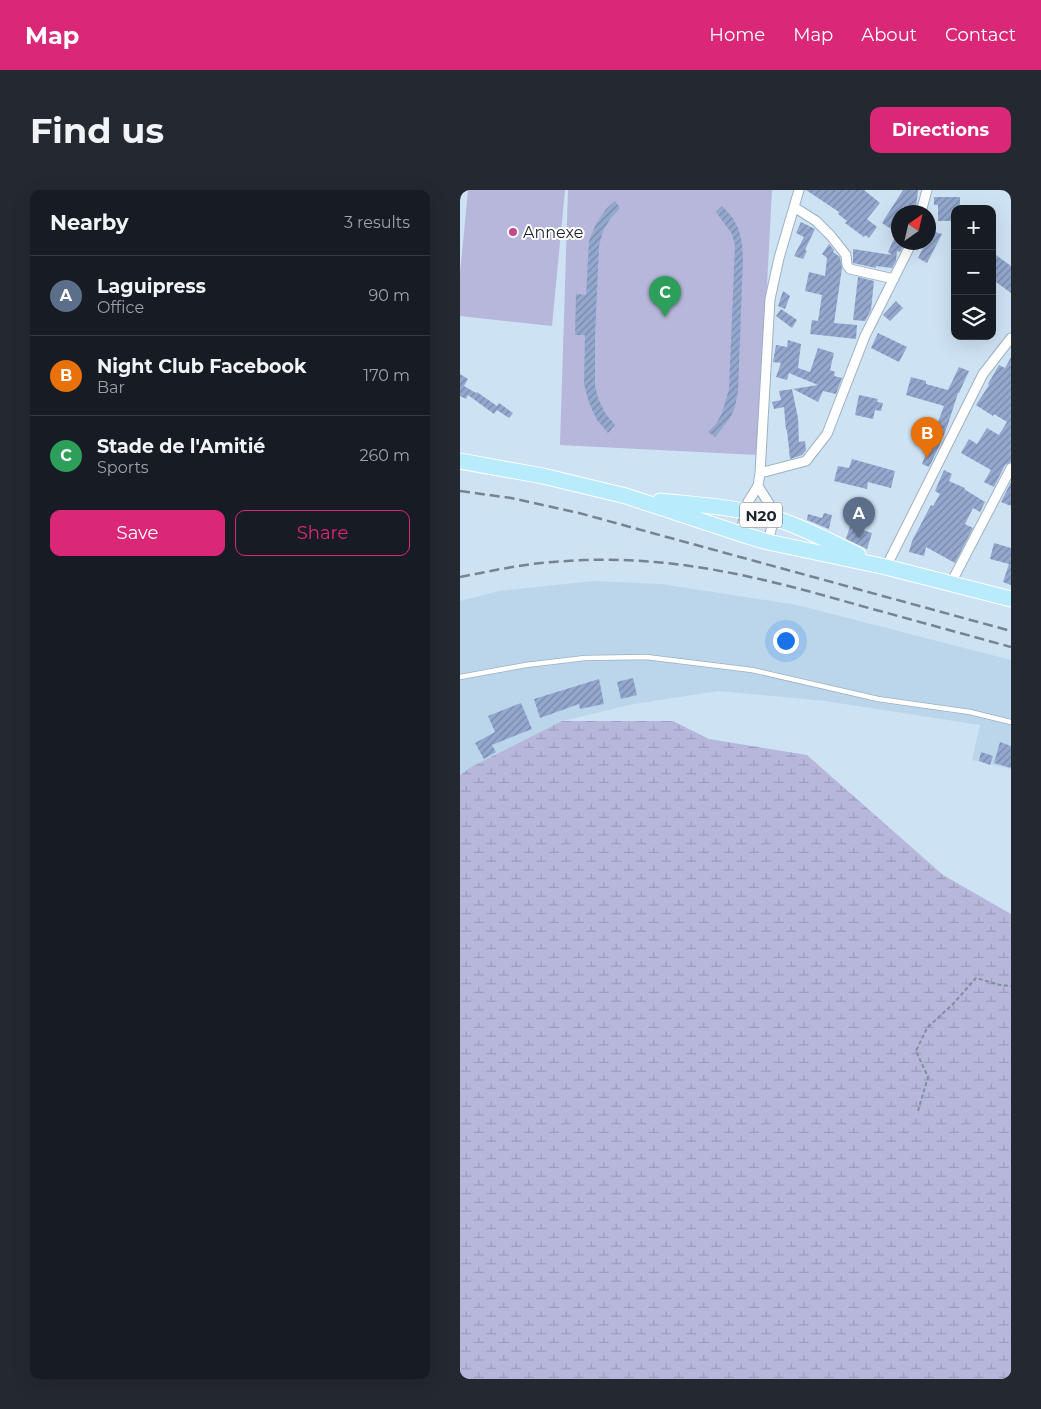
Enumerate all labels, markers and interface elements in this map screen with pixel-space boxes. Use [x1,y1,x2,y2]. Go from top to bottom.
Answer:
text: Map [25,21,79,50]
text: Home [709,24,765,46]
text: Map [793,24,833,46]
text: About [861,24,917,46]
text: Contact [945,24,1016,46]
button: Directions [870,107,1011,153]
text: Find us [30,109,164,152]
north arrow [891,205,936,250]
map controls [951,205,996,340]
button: + [951,205,996,250]
text: Nearby [50,210,129,235]
text: 3 results [344,213,410,232]
place label: Annexe [523,223,583,242]
marker: Annexe [507,226,519,238]
button: − [951,250,996,295]
text: Laguipress [97,275,206,298]
pin: C [649,276,681,317]
text: A [60,286,72,305]
text: 90 m [368,286,410,305]
button: layers [951,295,996,340]
text: Office [97,298,144,317]
text: Night Club Facebook [97,355,306,378]
text: B [60,366,72,385]
text: 170 m [363,366,410,385]
text: Bar [97,378,125,397]
pin: B [911,417,943,458]
text: Stade de l'Amitié [97,435,265,458]
text: C [60,446,72,465]
text: 260 m [359,446,410,465]
text: Sports [97,458,149,477]
pin: A [843,497,875,538]
road number: N20 [740,502,782,528]
button: Save [50,510,225,556]
button: Share [235,510,410,556]
your location [773,628,799,654]

